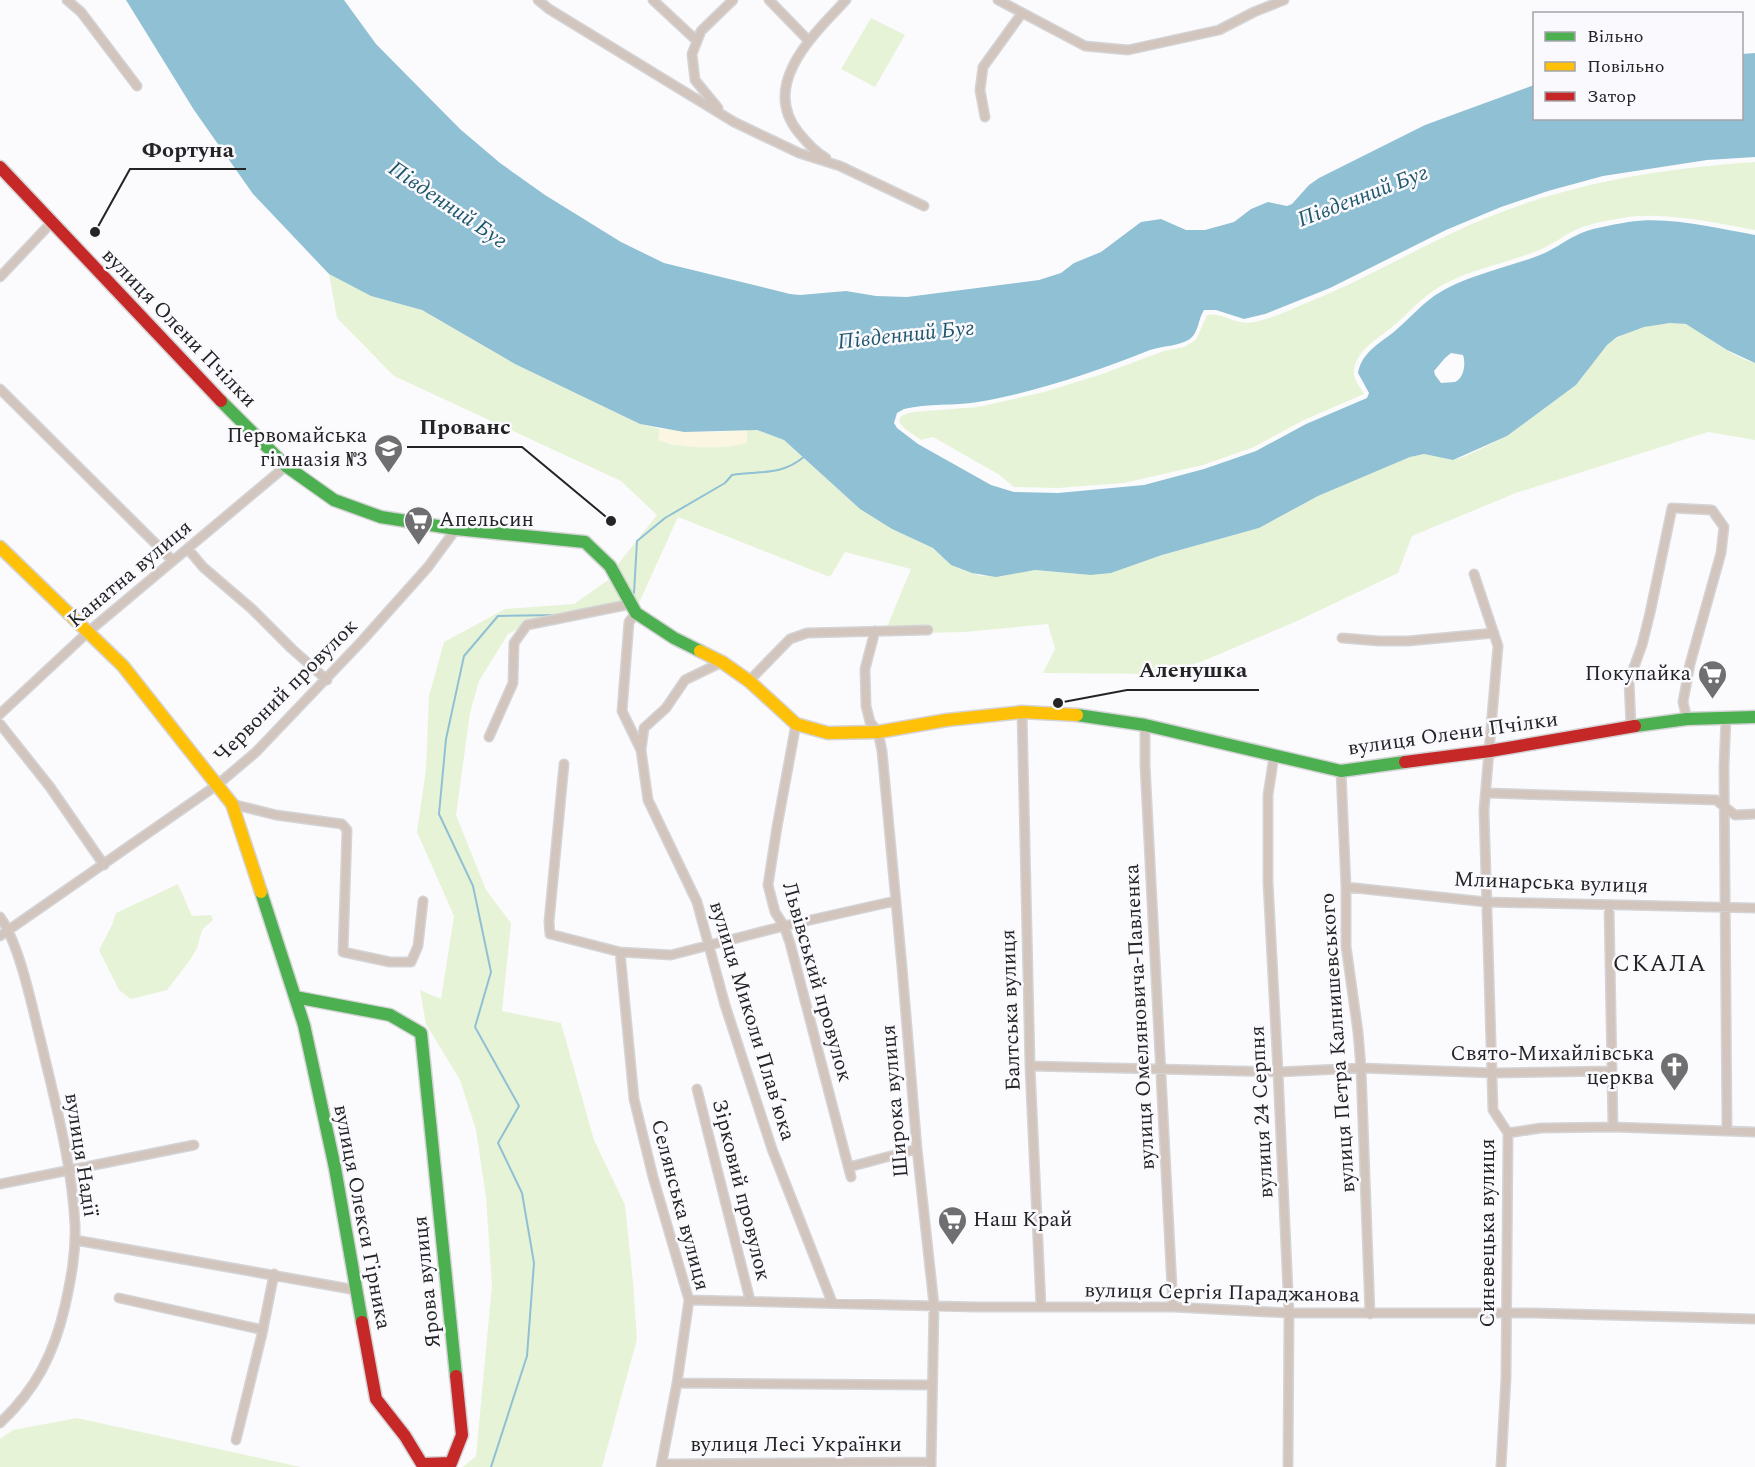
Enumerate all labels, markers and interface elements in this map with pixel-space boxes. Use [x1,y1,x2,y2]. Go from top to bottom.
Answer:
legend [1533,12,1743,120]
text: Вільно [1587,23,1644,50]
text: Повільно [1587,53,1664,80]
text: Затор [1587,83,1636,110]
callout: Фортуна [130,129,246,169]
text: Фортуна [142,134,235,167]
water label: Південний Буг [382,153,514,257]
water label: Південний Буг [1293,156,1433,236]
street label: вулиця Олени Пчілки [94,241,264,415]
water label: Південний Буг [836,311,976,359]
callout: Прованс [407,407,522,447]
text: Прованс [419,411,511,444]
place label: Первомайська гімназія №3 [227,420,368,476]
school or university icon: Первомайська гімназія №3 [372,432,404,474]
supermarket icon: Апельсин [402,504,434,546]
place label: Апельсин [439,504,534,536]
street label: Канатна вулиця [61,512,199,636]
street label: Червоний провулок [206,611,366,771]
callout: Аленушка [1127,650,1259,690]
text: Аленушка [1139,654,1248,687]
place label: Покупайка [1585,658,1692,690]
supermarket icon: Покупайка [1696,658,1728,700]
street label: вулиця Олени Пчілки [1346,703,1560,765]
street label: вулиця Омеляновича-Павленка [1116,862,1164,1171]
street label: Млинарська вулиця [1453,864,1649,902]
street label: Львівський провулок [773,878,861,1086]
street label: вулиця Петра Калнишевського [1312,892,1364,1194]
street label: вулиця Миколи Плавʼюка [700,897,804,1145]
street label: Балтська вулиця [992,929,1030,1091]
district label: СКАЛА [1613,946,1707,982]
street label: Широка вулиця [872,1023,918,1179]
street label: вулиця 24 Серпня [1241,1025,1283,1199]
place label: Свято-Михайлівська церква [1451,1038,1655,1094]
church icon: Свято-Михайлівська церква [1659,1050,1691,1092]
street label: вулиця Надії [55,1091,107,1220]
street label: Зірковий провулок [703,1096,779,1285]
street label: вулиця Олекси Гірника [324,1102,400,1333]
street label: Селянська вулиця [642,1116,718,1294]
street label: Синевецька вулиця [1472,1138,1504,1328]
supermarket icon: Наш Край [936,1204,968,1246]
place label: Наш Край [973,1204,1072,1236]
street label: Ярова вулиця [404,1214,450,1350]
street label: вулиця Сергія Параджанова [1084,1275,1361,1311]
street label: вулиця Лесі Українки [690,1429,902,1461]

